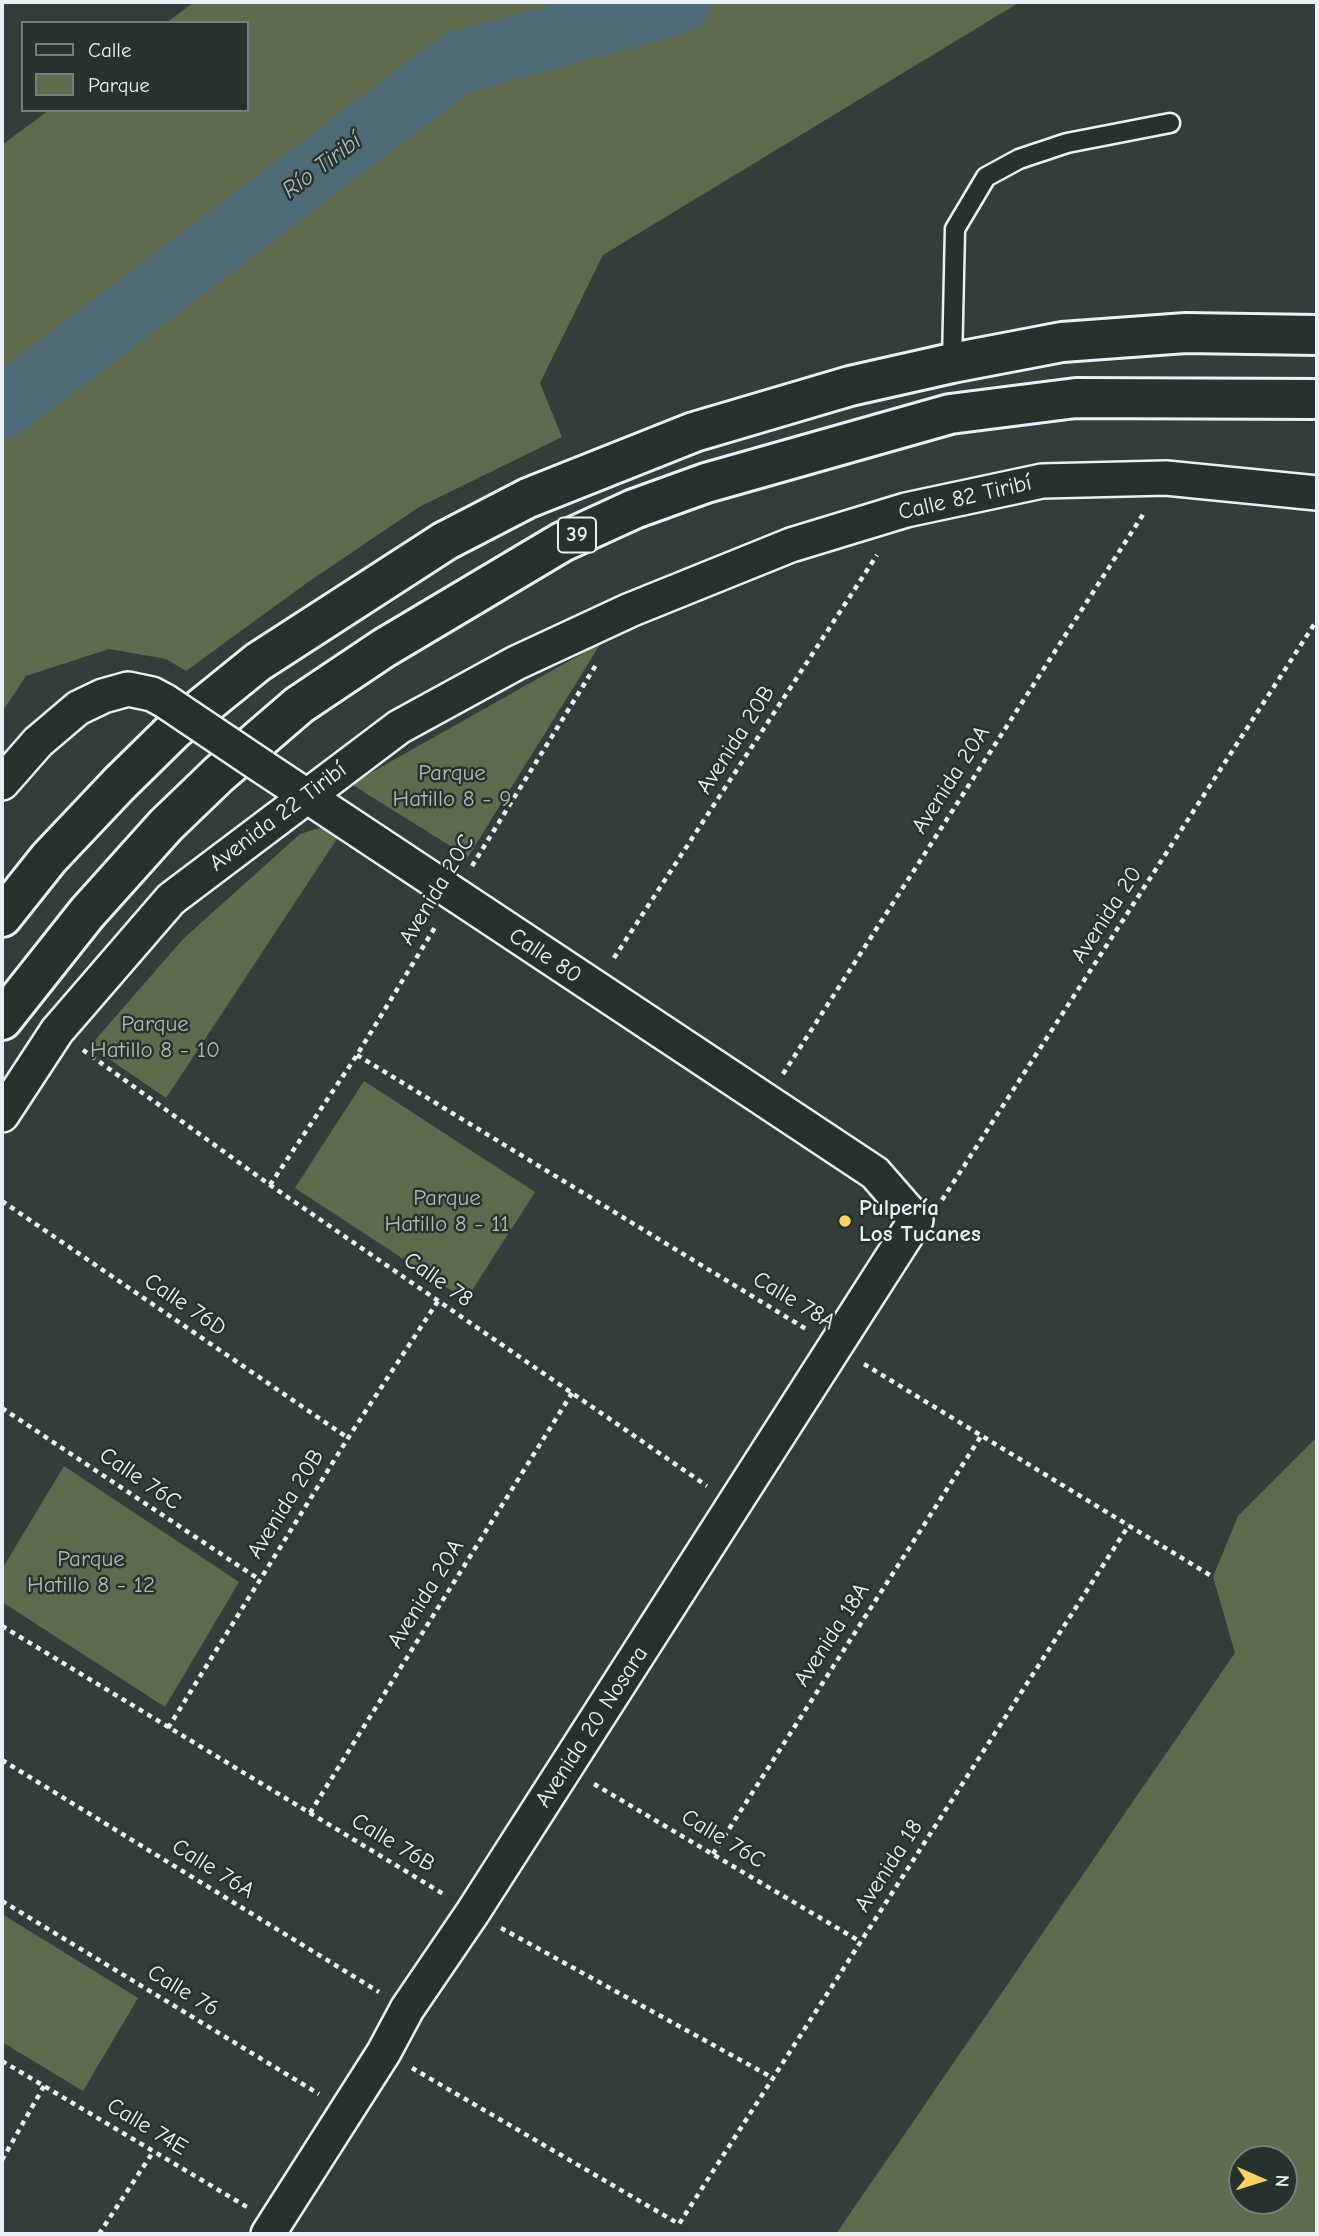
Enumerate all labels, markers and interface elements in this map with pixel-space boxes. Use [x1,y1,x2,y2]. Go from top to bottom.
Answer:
legend [21,21,248,112]
text: Calle [88,38,131,62]
text: Parque [88,73,150,97]
water label: Río Tiribí [277,127,367,205]
street label: Calle 82 Tiribí [896,469,1034,527]
road number: 39 [558,518,596,552]
street label: Avenida 20B [691,680,781,800]
street label: Avenida 20A [906,721,996,839]
street label: Avenida 22 Tiribí [204,756,352,878]
park label: Parque Hatillo 8 - 9 [393,759,511,813]
street label: Avenida 20C [393,830,481,950]
street label: Avenida 20 [1066,861,1148,969]
street label: Calle 80 [503,922,587,990]
park label: Parque Hatillo 8 - 10 [90,1010,220,1064]
park label: Parque Hatillo 8 - 11 [385,1184,509,1238]
place label: Pulpería Los Tucanes [859,1194,981,1248]
marker: Pulpería Los Tucanes [837,1213,853,1229]
street label: Calle 78 [398,1246,478,1314]
street label: Calle 78A [748,1266,840,1336]
street label: Calle 76D [139,1268,231,1342]
street label: Calle 76C [94,1442,186,1516]
street label: Avenida 20B [241,1444,331,1564]
street label: Avenida 20A [382,1534,470,1654]
park label: Parque Hatillo 8 - 12 [27,1545,155,1599]
street label: Avenida 18A [788,1578,876,1692]
street label: Avenida 20 Nosara [530,1641,654,1813]
street label: Calle 76C [676,1803,770,1875]
street label: Calle 76B [346,1807,440,1879]
street label: Avenida 18 [849,1815,929,1917]
street label: Calle 76A [167,1833,259,1905]
street label: Calle 76 [142,1959,224,2023]
street label: Calle 74E [102,2092,192,2162]
north arrow [1228,2145,1298,2215]
text: N [1271,2174,1293,2188]

